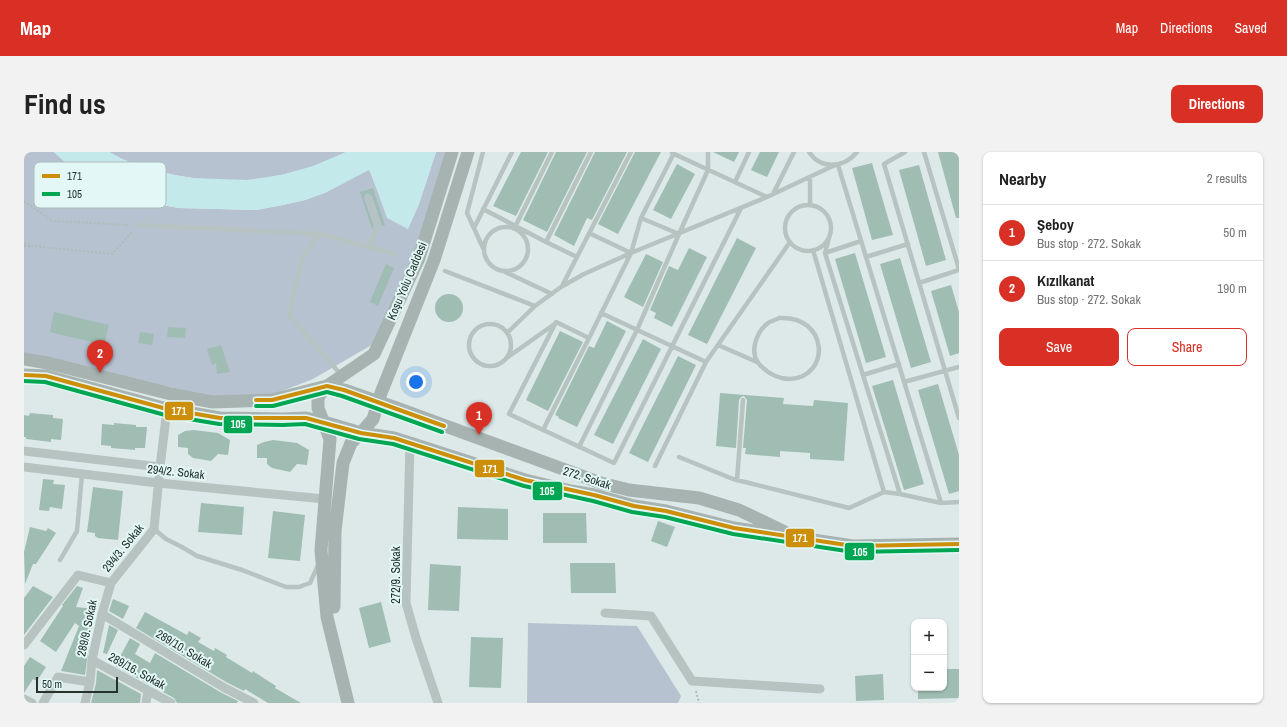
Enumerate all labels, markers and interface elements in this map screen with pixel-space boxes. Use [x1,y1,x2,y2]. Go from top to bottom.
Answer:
text: Map [20,15,51,41]
text: Map [1116,19,1138,37]
text: Directions [1160,19,1212,37]
text: Saved [1234,19,1267,37]
text: Find us [24,85,106,123]
button: Directions [1171,85,1263,123]
legend [34,162,166,208]
text: Nearby [999,167,1046,190]
text: 171 [67,169,82,183]
text: 2 results [1207,170,1247,187]
text: 105 [67,187,82,201]
text: Şeboy [1037,214,1074,235]
text: 1 [1009,224,1015,241]
text: 50 m [1223,224,1247,241]
text: Bus stop · 272. Sokak [1037,235,1141,252]
street label: Koşu Yolu Caddesi [383,240,431,322]
text: Kızılkanat [1037,270,1094,291]
text: 2 [1009,280,1015,297]
text: 190 m [1217,280,1247,297]
text: Bus stop · 272. Sokak [1037,291,1141,308]
button: Save [999,328,1119,366]
button: Share [1127,328,1247,366]
pin: 2 [87,340,113,373]
your location [406,372,426,392]
line badge: 171 [164,401,194,421]
pin: 1 [466,402,492,435]
text: 171 [171,404,187,418]
line badge: 105 [223,415,253,434]
text: 105 [230,417,246,431]
line badge: 171 [474,459,505,478]
street label: 294/2. Sokak [147,461,205,483]
text: 171 [482,462,498,476]
street label: 272. Sokak [561,463,613,493]
line badge: 105 [532,481,563,501]
text: 105 [539,484,555,498]
street label: 294/3. Sokak [99,521,147,575]
line badge: 171 [785,528,815,548]
text: 171 [792,531,808,545]
line badge: 105 [844,542,875,561]
text: 105 [852,545,868,559]
street label: 272/9. Sokak [388,546,404,604]
street label: 289/9. Sokak [73,598,101,658]
map controls [911,619,947,691]
button: + [911,619,947,655]
street label: 289/10. Sokak [153,626,215,672]
street label: 289/16. Sokak [106,649,168,693]
button: − [911,655,947,691]
scale bar [36,675,118,694]
text: 50 m [42,677,62,691]

